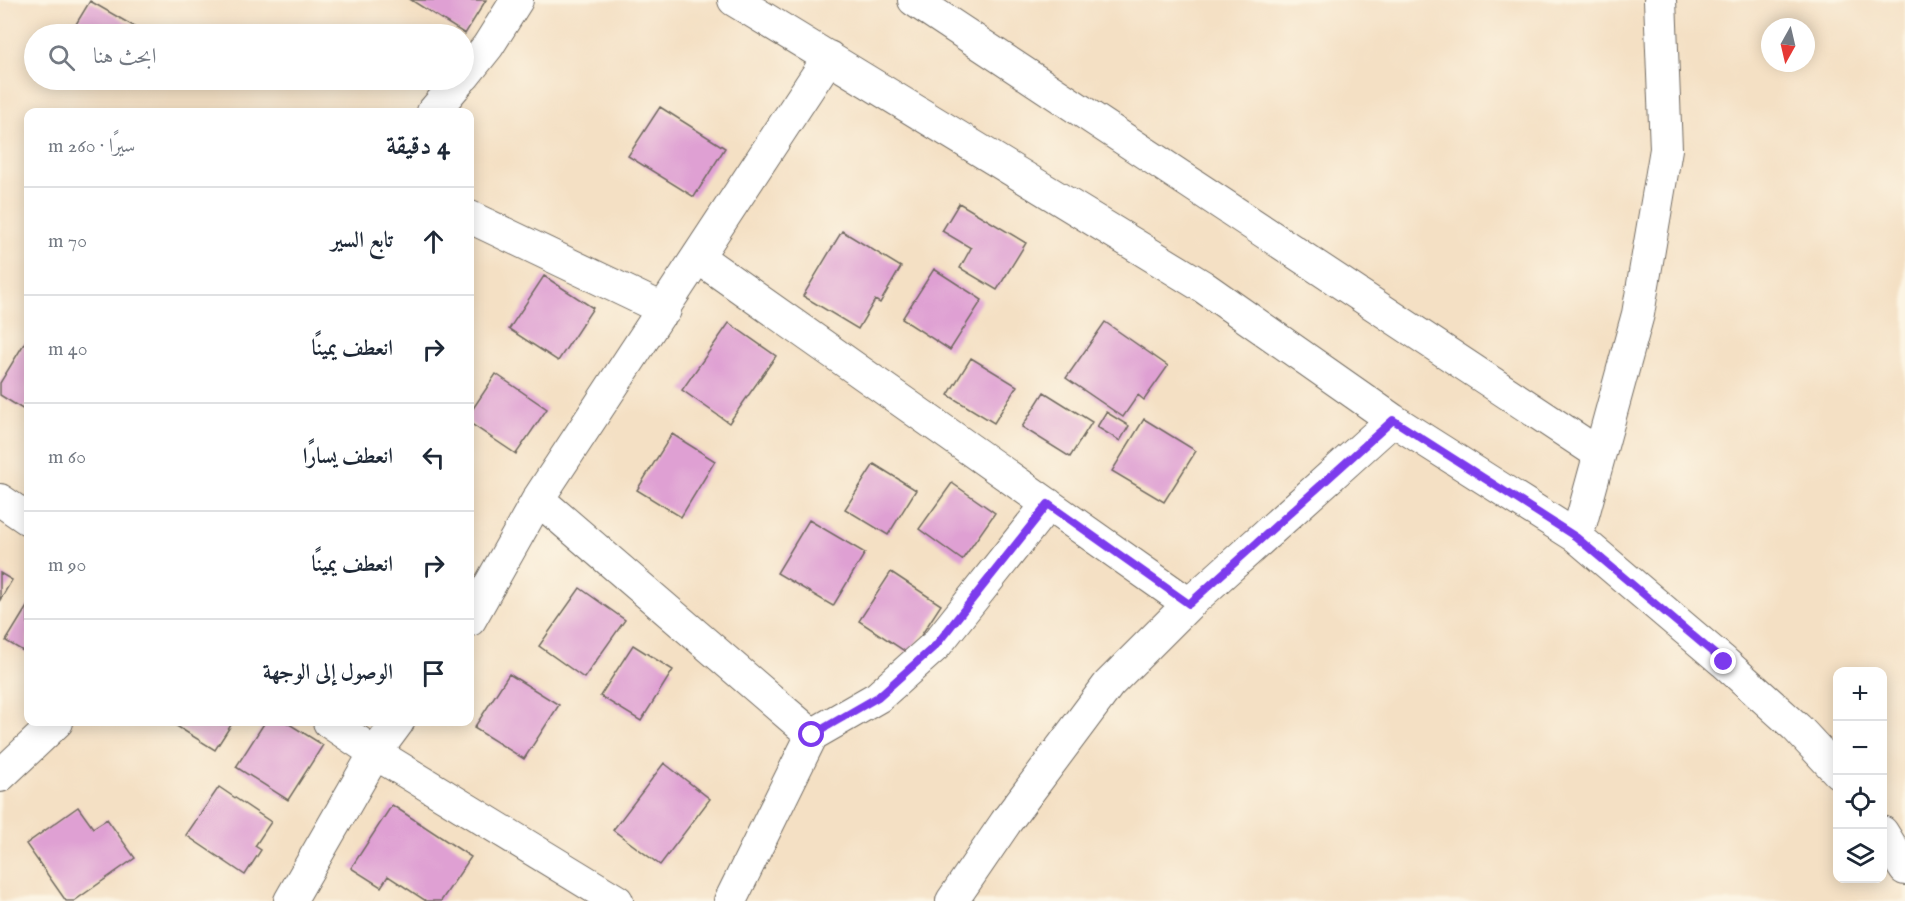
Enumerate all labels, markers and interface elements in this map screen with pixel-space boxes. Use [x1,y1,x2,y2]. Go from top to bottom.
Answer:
north arrow [1761,18,1815,72]
search box [24,24,474,90]
icon: search [45,41,78,74]
text: ابحث هنا [93,43,156,71]
text: 4 دقيقة [386,130,450,163]
text: سيرًا · 260 m [48,134,135,159]
icon: ahead [417,225,450,258]
text: تابع السير [331,227,393,255]
text: 70 m [48,229,87,254]
icon: right [417,333,450,366]
text: انعطف يمينًا [312,335,393,363]
text: 40 m [48,337,87,362]
icon: left [417,441,450,474]
text: انعطف يسارًا [303,443,393,471]
text: 60 m [48,445,86,470]
icon: right [417,549,450,582]
text: انعطف يمينًا [312,551,393,579]
text: 90 m [48,553,86,578]
route end [1710,648,1736,674]
icon: arrive [417,657,450,690]
text: الوصول إلى الوجهة [263,659,393,687]
map controls [1833,667,1887,883]
button: + [1833,667,1887,721]
route start [798,721,824,747]
button: − [1833,721,1887,775]
button: locate [1833,775,1887,829]
button: layers [1833,829,1887,883]

